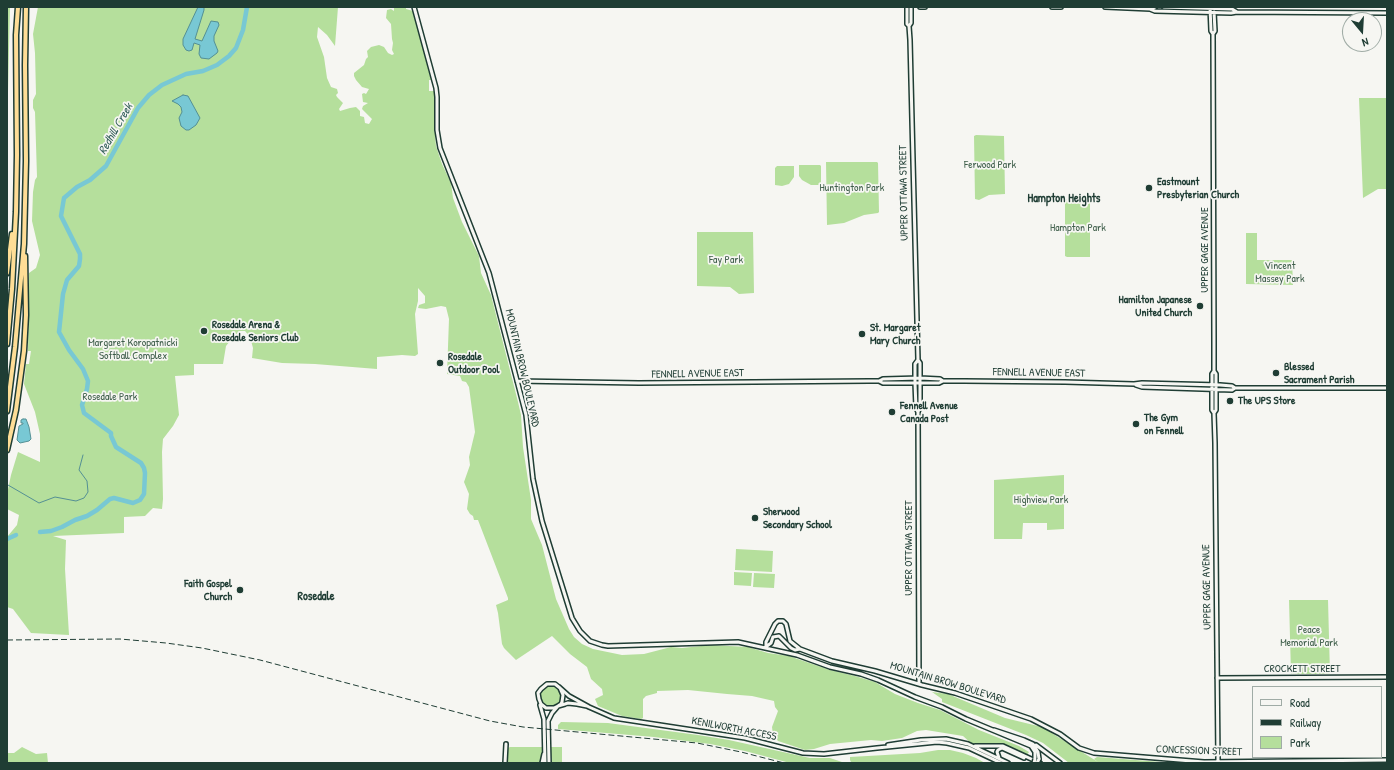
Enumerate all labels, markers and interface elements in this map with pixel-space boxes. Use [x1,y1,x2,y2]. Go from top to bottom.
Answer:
north arrow [1342,12,1382,52]
text: N [1360,35,1370,50]
water label: Redhill Creek [96,101,136,157]
street label: UPPER OTTAWA STREET [897,145,911,241]
park label: Ferwood Park [964,158,1016,172]
place label: Eastmount Presbyterian Church [1157,175,1239,201]
park label: Huntington Park [820,181,884,195]
marker: Eastmount Presbyterian Church [1144,183,1154,193]
district label: Hampton Heights [1028,192,1100,206]
street label: UPPER GAGE AVENUE [1198,207,1212,293]
park label: Hampton Park [1050,221,1106,235]
park label: Fay Park [709,253,743,267]
park label: Vincent Massey Park [1255,259,1305,285]
place label: Hamilton Japanese United Church [1119,293,1192,319]
marker: Hamilton Japanese United Church [1195,301,1205,311]
street label: MOUNTAIN BROW BOULEVARD [502,308,542,428]
place label: Rosedale Arena & Rosedale Seniors Club [212,318,299,344]
place label: St. Margaret Mary Church [870,321,920,347]
marker: Rosedale Arena & Rosedale Seniors Club [199,326,209,336]
marker: St. Margaret Mary Church [857,329,867,339]
park label: Margaret Koropatnicki Softball Complex [88,336,178,362]
place label: Rosedale Outdoor Pool [448,350,499,376]
marker: Rosedale Outdoor Pool [435,358,445,368]
place label: Blessed Sacrament Parish [1284,360,1354,386]
street label: FENNELL AVENUE EAST [993,366,1085,380]
street label: FENNELL AVENUE EAST [652,367,744,381]
marker: Blessed Sacrament Parish [1271,368,1281,378]
park label: Rosedale Park [83,390,137,404]
place label: The UPS Store [1238,394,1295,408]
marker: The UPS Store [1225,396,1235,406]
place label: Fennell Avenue Canada Post [900,399,958,425]
marker: Fennell Avenue Canada Post [887,407,897,417]
place label: The Gym on Fennell [1144,411,1184,437]
marker: The Gym on Fennell [1131,419,1141,429]
park label: Highview Park [1014,493,1068,507]
street label: UPPER OTTAWA STREET [902,500,916,596]
place label: Sherwood Secondary School [763,505,832,531]
marker: Sherwood Secondary School [750,513,760,523]
street label: UPPER GAGE AVENUE [1200,544,1214,630]
place label: Faith Gospel Church [184,577,232,603]
marker: Faith Gospel Church [235,585,245,595]
district label: Rosedale [297,590,335,604]
park label: Peace Memorial Park [1280,623,1338,649]
street label: MOUNTAIN BROW BOULEVARD [888,659,1008,707]
street label: CROCKETT STREET [1264,662,1340,676]
legend [1252,686,1382,758]
text: Road [1290,694,1310,711]
street label: KENILWORTH ACCESS [690,714,778,744]
text: Railway [1290,714,1321,731]
text: Park [1290,734,1310,751]
street label: CONCESSION STREET [1156,743,1242,759]

